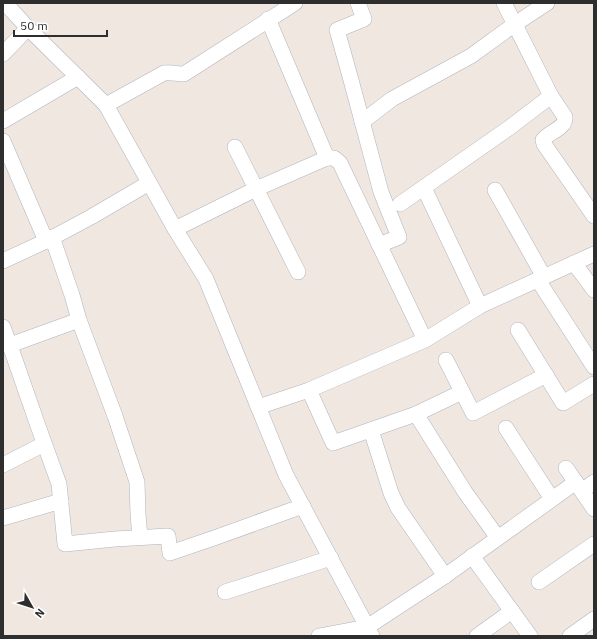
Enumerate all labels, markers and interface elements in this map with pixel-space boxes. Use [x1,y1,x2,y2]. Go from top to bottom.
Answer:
scale bar [14,12,107,38]
text: 50 m [20,18,48,33]
north arrow [12,587,52,627]
text: N [32,606,48,621]

